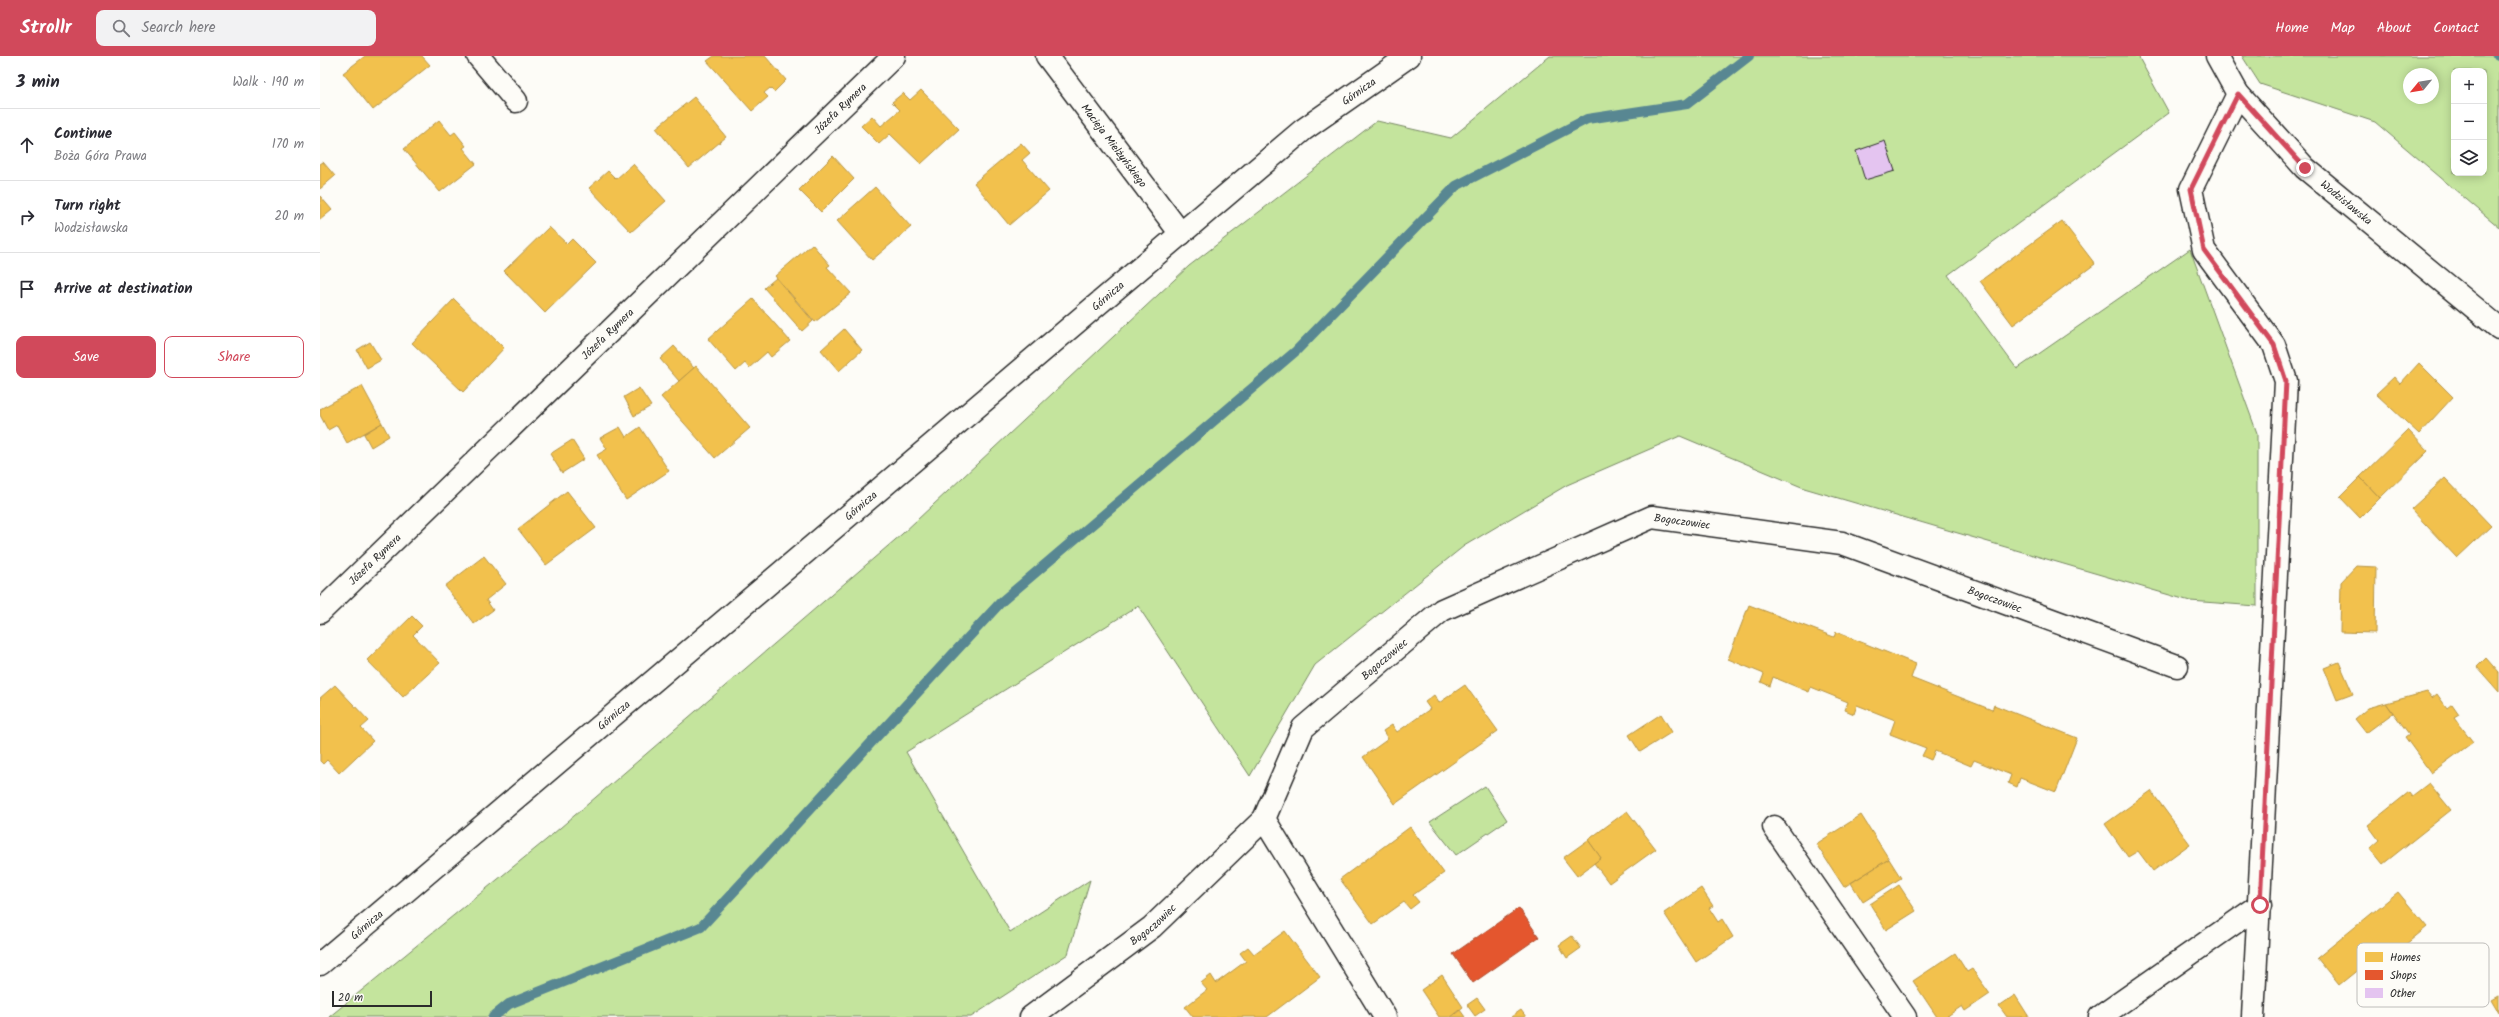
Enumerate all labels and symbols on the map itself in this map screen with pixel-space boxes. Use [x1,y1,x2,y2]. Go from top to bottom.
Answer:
north arrow [2403,68,2439,104]
street label: Górnicza [1338,73,1380,110]
street label: Józefa Rymera [810,79,871,139]
street label: Macieja Mielżyńskiego [1076,100,1151,192]
route end [2296,159,2314,177]
street label: Wodzisławska [2316,176,2376,230]
street label: Górnicza [1088,277,1129,316]
street label: Józefa Rymera [577,304,639,364]
street label: Górnicza [841,487,882,525]
street label: Bogoczowiec [1653,509,1712,535]
street label: Józefa Rymera [345,530,406,590]
street label: Bogoczowiec [1965,582,2024,618]
street label: Bogoczowiec [1357,634,1412,685]
street label: Górnicza [594,696,635,735]
route start [2251,896,2269,914]
street label: Bogoczowiec [1126,900,1181,951]
street label: Górnicza [347,906,388,945]
legend [2357,943,2489,1007]
text: Homes [2390,949,2421,967]
text: Shops [2390,967,2417,985]
text: Other [2390,985,2417,1003]
scale bar [332,989,432,1008]

